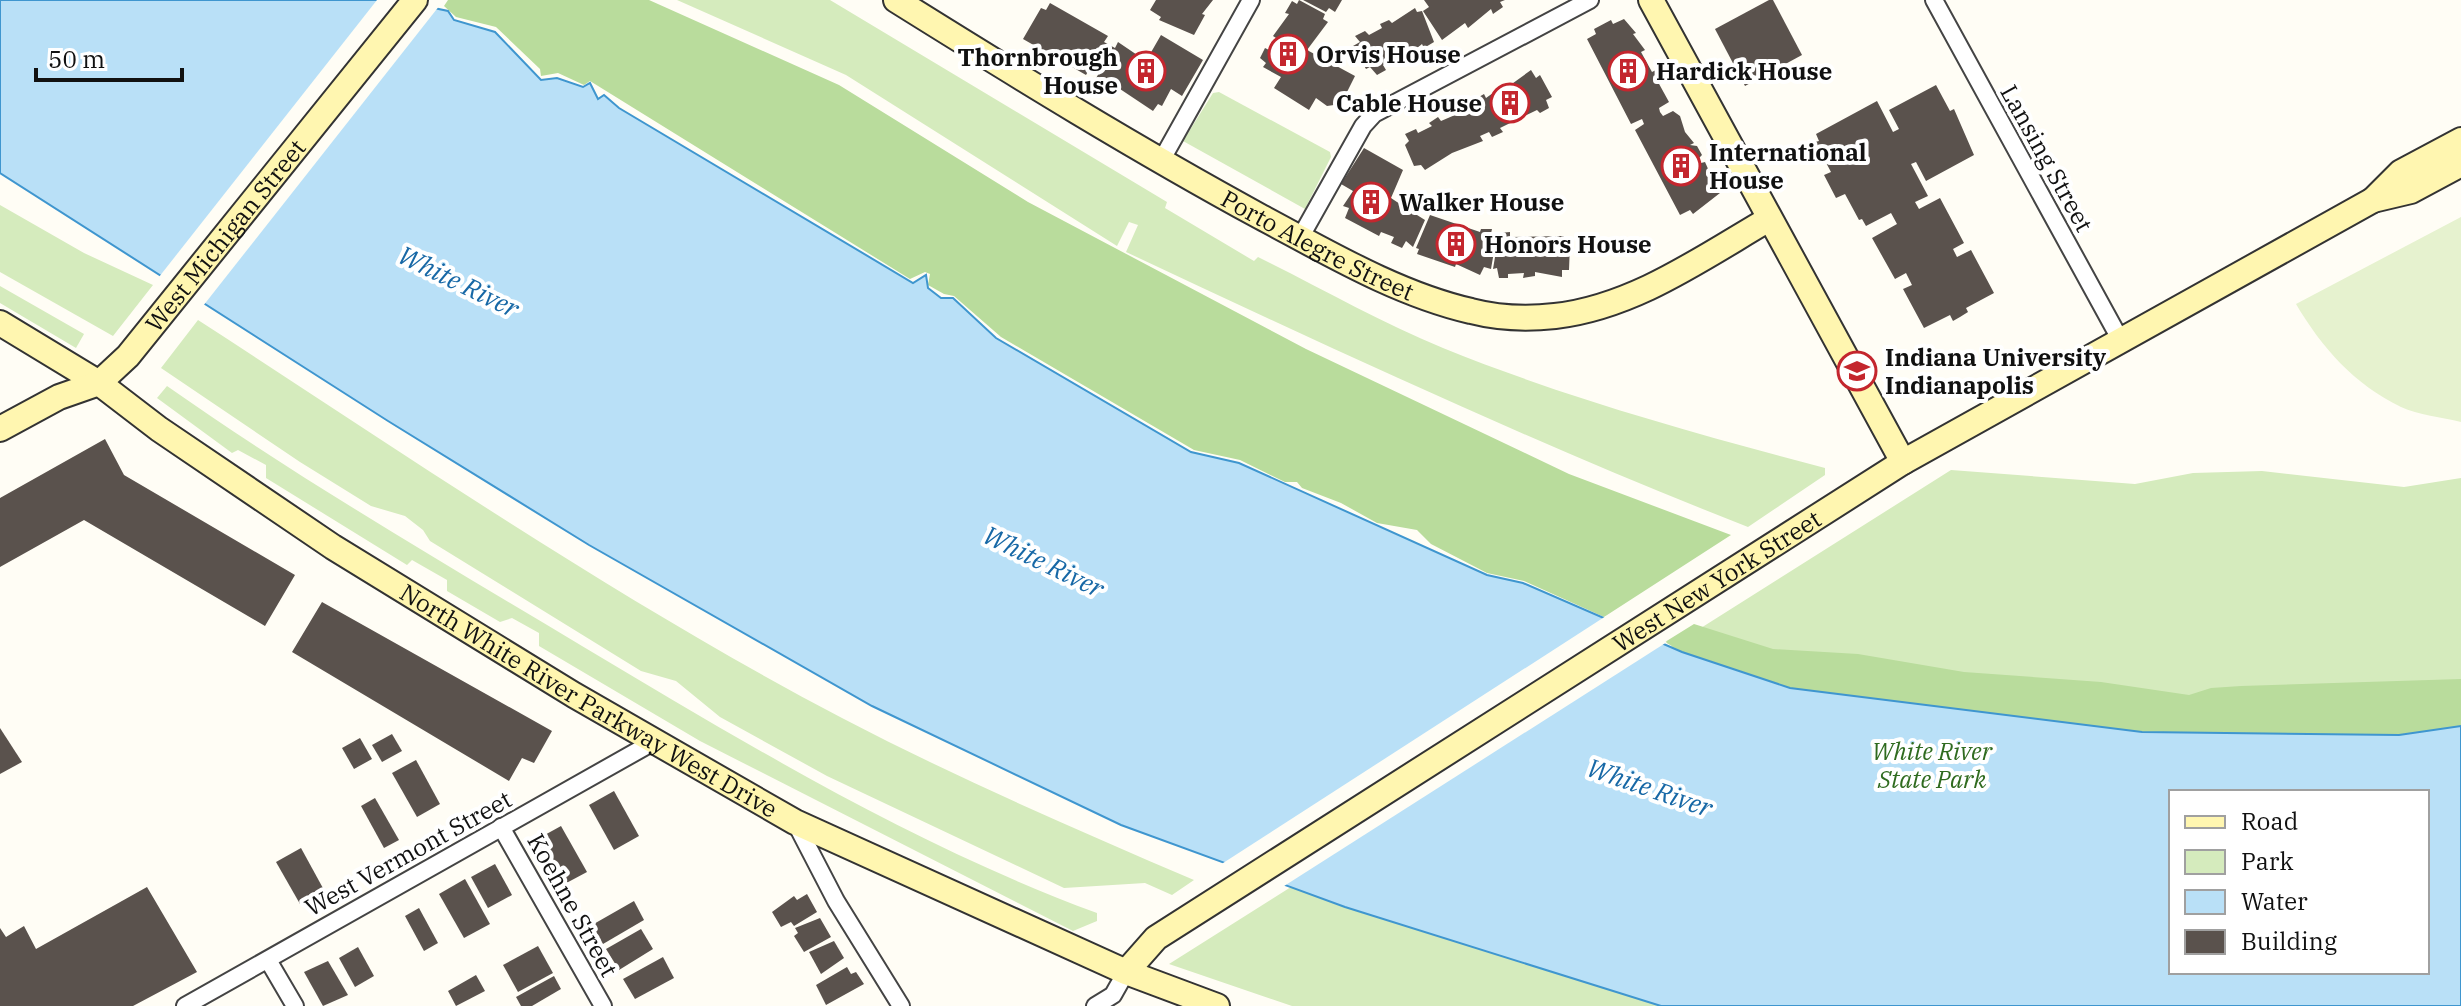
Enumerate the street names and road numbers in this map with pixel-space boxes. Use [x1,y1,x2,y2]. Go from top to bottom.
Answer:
street label: Lansing Street [1993,79,2101,237]
street label: West Michigan Street [138,133,313,338]
street label: Porto Alegre Street [1216,182,1419,308]
street label: West New York Street [1606,503,1827,659]
street label: North White River Parkway West Drive [394,576,783,825]
street label: West Vermont Street [299,783,517,923]
street label: Koehne Street [520,828,626,982]

